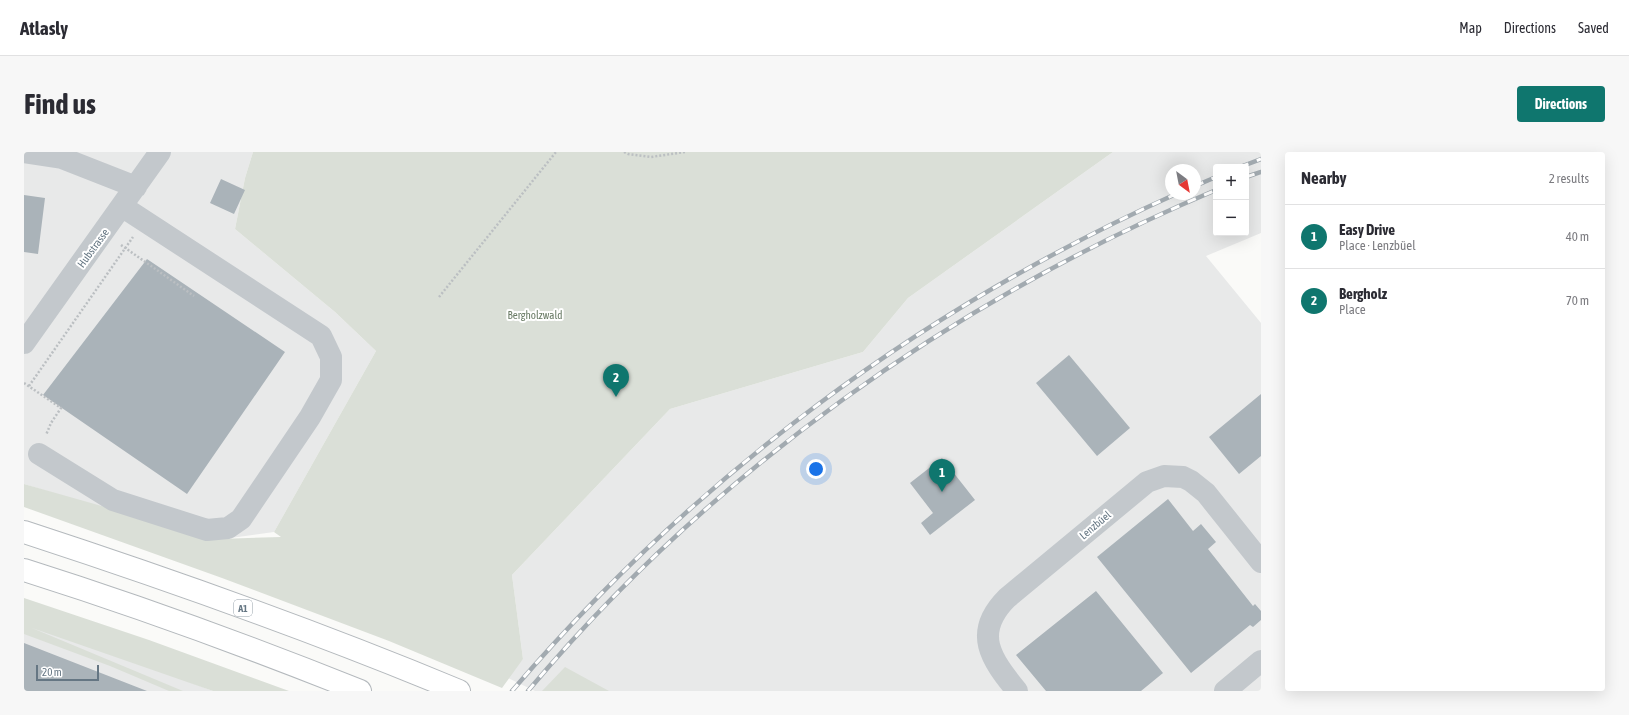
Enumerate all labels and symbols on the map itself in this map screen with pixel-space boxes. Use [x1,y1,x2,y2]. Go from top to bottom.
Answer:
north arrow [1165,164,1201,200]
street label: Hubstrasse [75,226,111,270]
park label: Bergholzwald [508,309,562,321]
pin: 2 [603,364,629,397]
your location [806,459,826,479]
pin: 1 [929,459,955,492]
street label: Lenzbüel [1077,508,1113,541]
road number: A1 [234,600,252,616]
scale bar [36,663,99,682]

